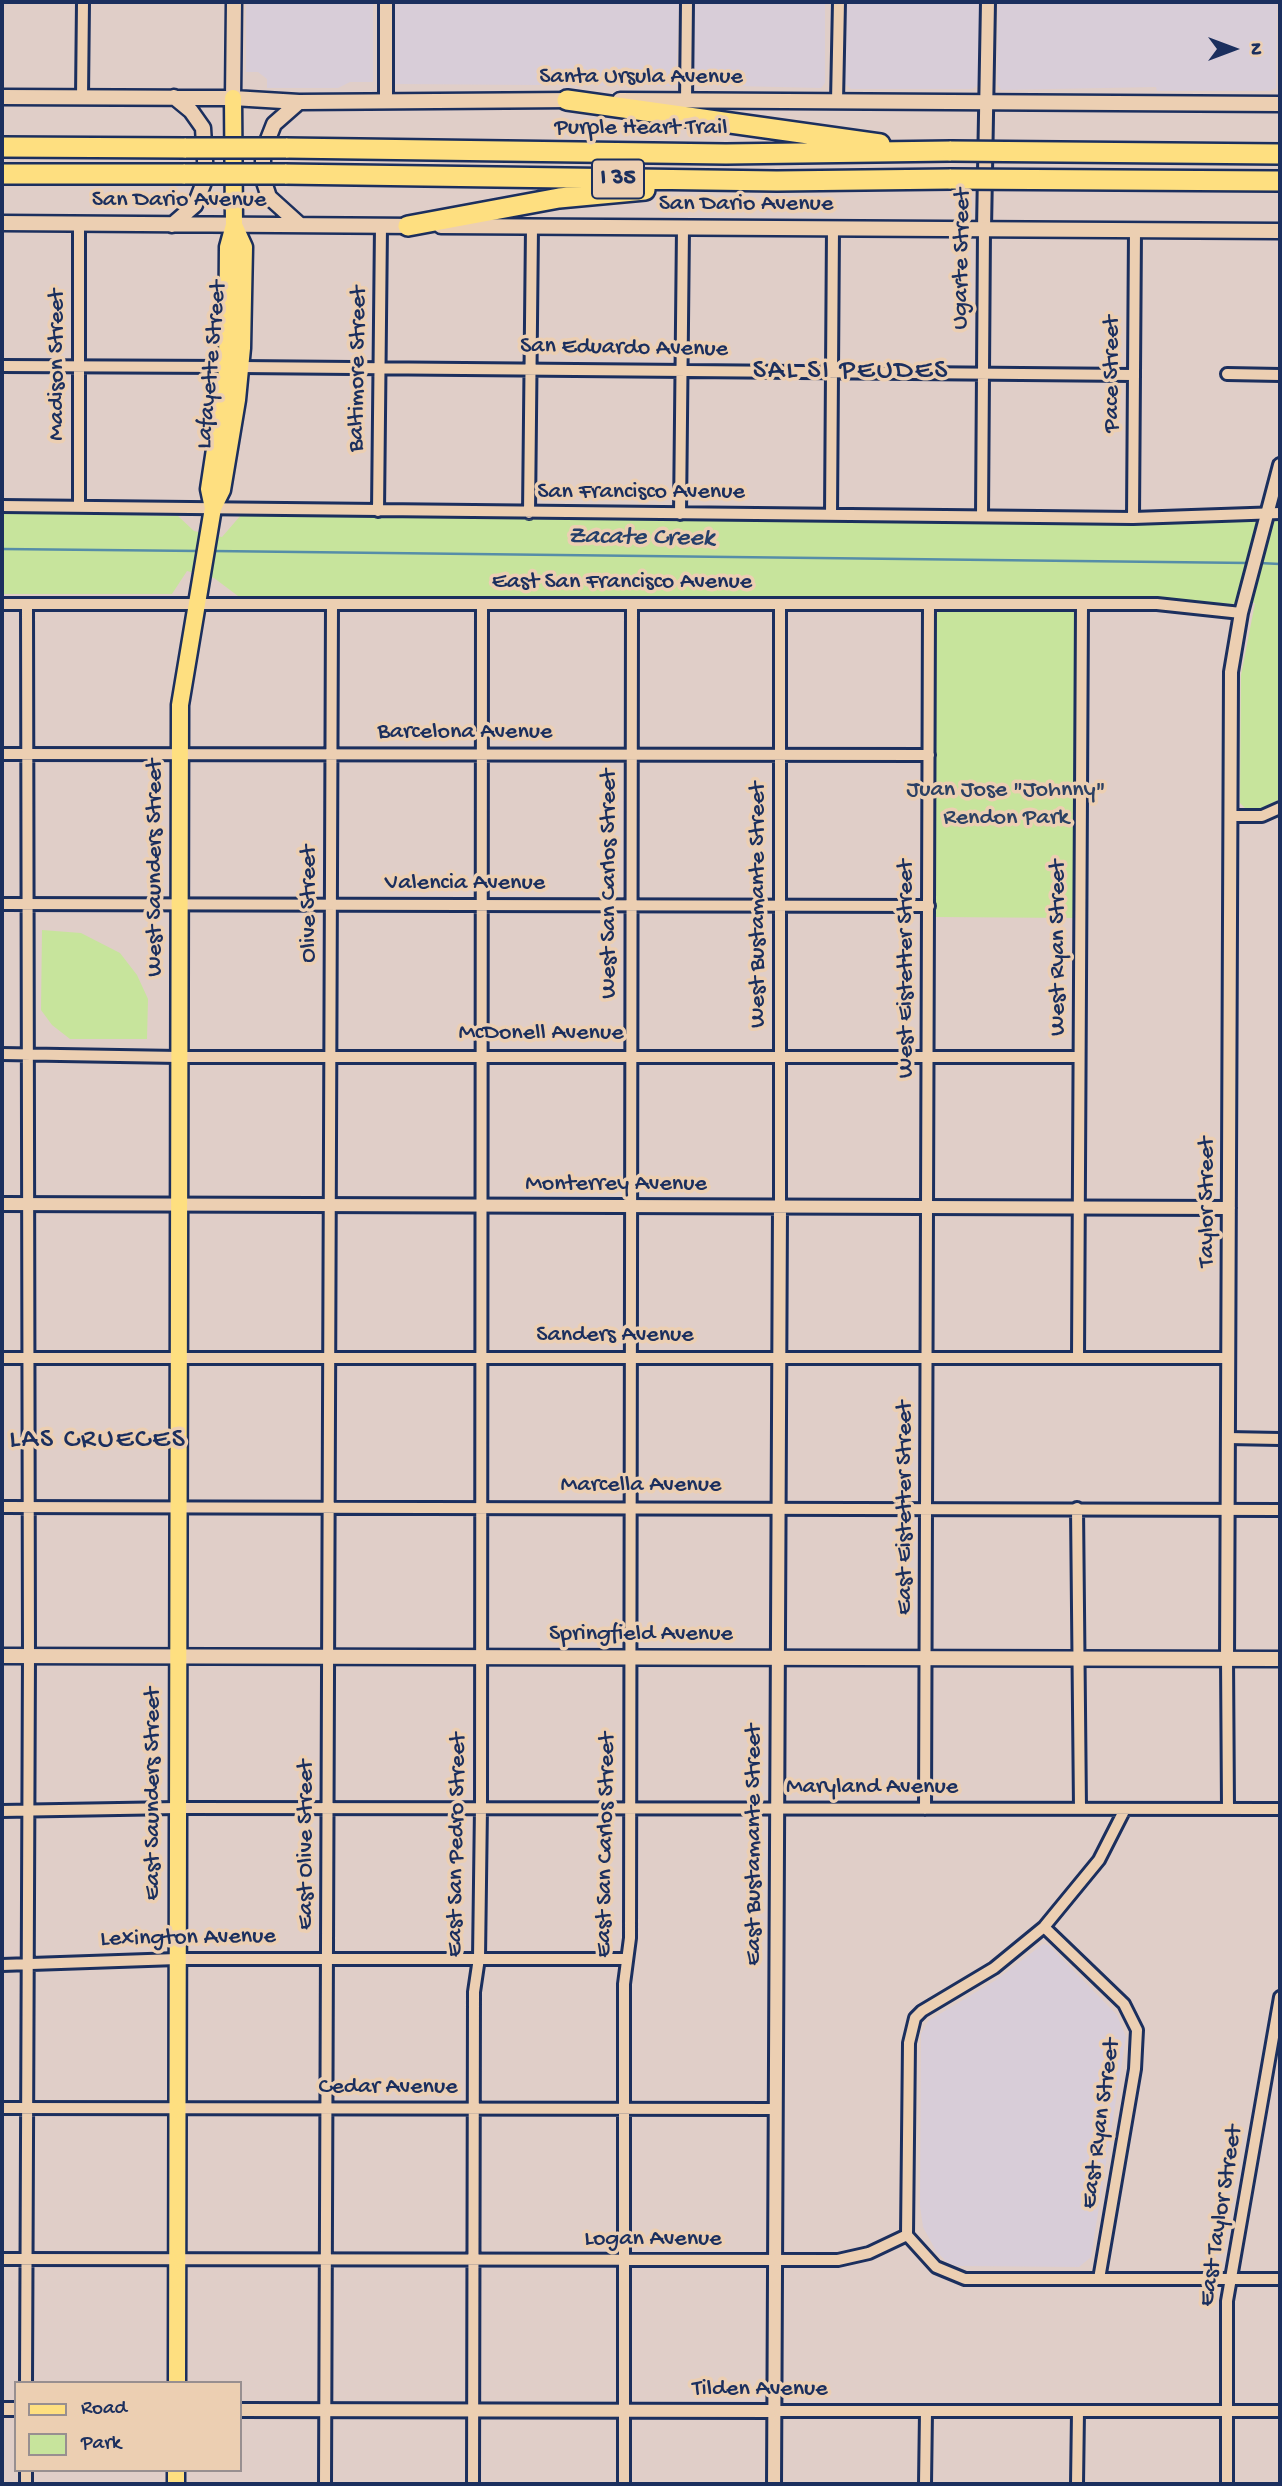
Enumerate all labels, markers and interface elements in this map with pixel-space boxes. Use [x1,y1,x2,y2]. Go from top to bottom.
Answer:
north arrow [1198,14,1268,84]
text: N [1243,43,1266,55]
street label: Santa Ursula Avenue [539,64,743,92]
street label: Purple Heart Trail [554,115,728,143]
road number: I 35 [592,160,644,198]
street label: San Dario Avenue [92,187,266,215]
street label: Ugarte Street [947,188,979,330]
street label: San Dario Avenue [659,191,833,219]
street label: Lafayette Street [191,280,235,450]
street label: Baltimore Street [343,286,375,452]
street label: Madison Street [44,289,72,441]
street label: Pace Street [1099,316,1127,432]
street label: San Eduardo Avenue [520,333,728,365]
district label: SAL SI PEUDES [754,356,948,390]
street label: San Francisco Avenue [537,479,745,507]
water label: Zacate Creek [568,522,714,556]
street label: East San Francisco Avenue [492,569,752,597]
street label: Barcelona Avenue [378,719,552,747]
street label: West Saunders Street [142,759,170,977]
street label: West San Carlos Street [596,769,624,999]
park label: Juan Jose "Johnny" Rendon Park [906,777,1106,833]
street label: West Bustamante Street [745,782,773,1028]
street label: Olive Street [296,845,324,963]
street label: West Eistetter Street [893,860,921,1078]
street label: West Ryan Street [1045,860,1073,1036]
street label: Valencia Avenue [385,870,545,898]
street label: McDonell Avenue [458,1020,624,1048]
street label: Taylor Street [1194,1137,1222,1267]
street label: Monterrey Avenue [525,1171,707,1199]
street label: Sanders Avenue [536,1322,694,1350]
street label: East Eistetter Street [892,1401,920,1615]
district label: LAS CRUECES [11,1425,185,1459]
street label: Marcella Avenue [561,1472,721,1500]
street label: Springfield Avenue [549,1621,733,1649]
street label: East Saunders Street [140,1687,168,1901]
street label: East Bustamante Street [741,1724,769,1966]
street label: East San Carlos Street [591,1732,623,1958]
street label: East San Pedro Street [442,1733,474,1957]
street label: East Olive Street [293,1760,321,1930]
street label: Maryland Avenue [786,1774,958,1802]
street label: Lexington Avenue [100,1923,276,1955]
street label: East Ryan Street [1076,2037,1128,2211]
street label: Cedar Avenue [318,2074,458,2102]
street label: East Taylor Street [1193,2123,1251,2309]
street label: Logan Avenue [584,2226,722,2254]
street label: Tilden Avenue [692,2376,828,2404]
legend [14,2381,242,2472]
text: Road [81,2397,127,2422]
text: Park [81,2432,121,2457]

